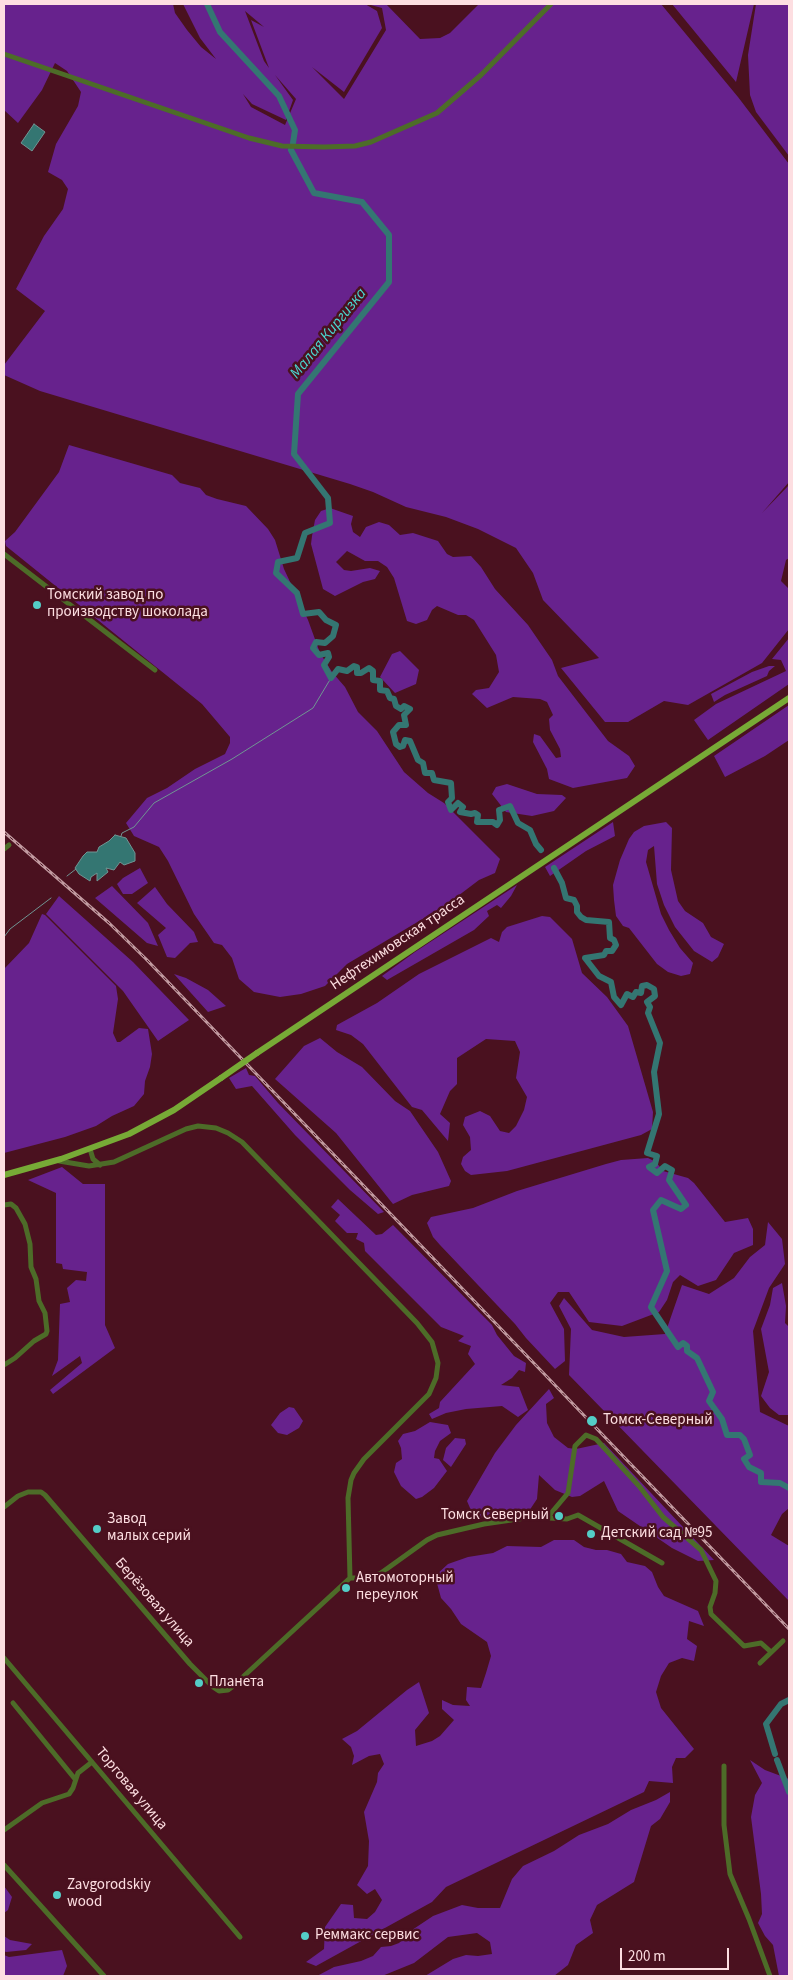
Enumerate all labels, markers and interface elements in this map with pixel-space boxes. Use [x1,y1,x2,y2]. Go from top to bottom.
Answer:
water label: Малая Киргизка [287,285,371,383]
place label: Томский завод по производству шоколада [47,587,208,622]
marker: Томский завод по производству шоколада [31,599,43,611]
street label: Нефтехимовская трасса [327,891,469,995]
place label: Томск-Северный [603,1412,713,1430]
marker: Томск-Северный [585,1414,599,1428]
place label: Томск Северный [441,1507,549,1525]
marker: Томск Северный [553,1510,565,1522]
place label: Завод малых серий [107,1511,191,1546]
marker: Завод малых серий [91,1523,103,1535]
place label: Детский сад №95 [601,1525,712,1543]
marker: Детский сад №95 [585,1528,597,1540]
street label: Берёзовая улица [110,1555,198,1651]
place label: Автомоторный переулок [356,1570,454,1605]
marker: Автомоторный переулок [340,1582,352,1594]
place label: Планета [209,1674,264,1692]
marker: Планета [193,1677,205,1689]
street label: Торговая улица [91,1744,171,1834]
place label: Zavgorodskiy wood [67,1877,151,1912]
marker: Zavgorodskiy wood [51,1889,63,1901]
place label: Реммакс сервис [315,1927,419,1945]
marker: Реммакс сервис [299,1930,311,1942]
scale bar [623,1938,732,1970]
text: 200 m [628,1946,666,1967]

